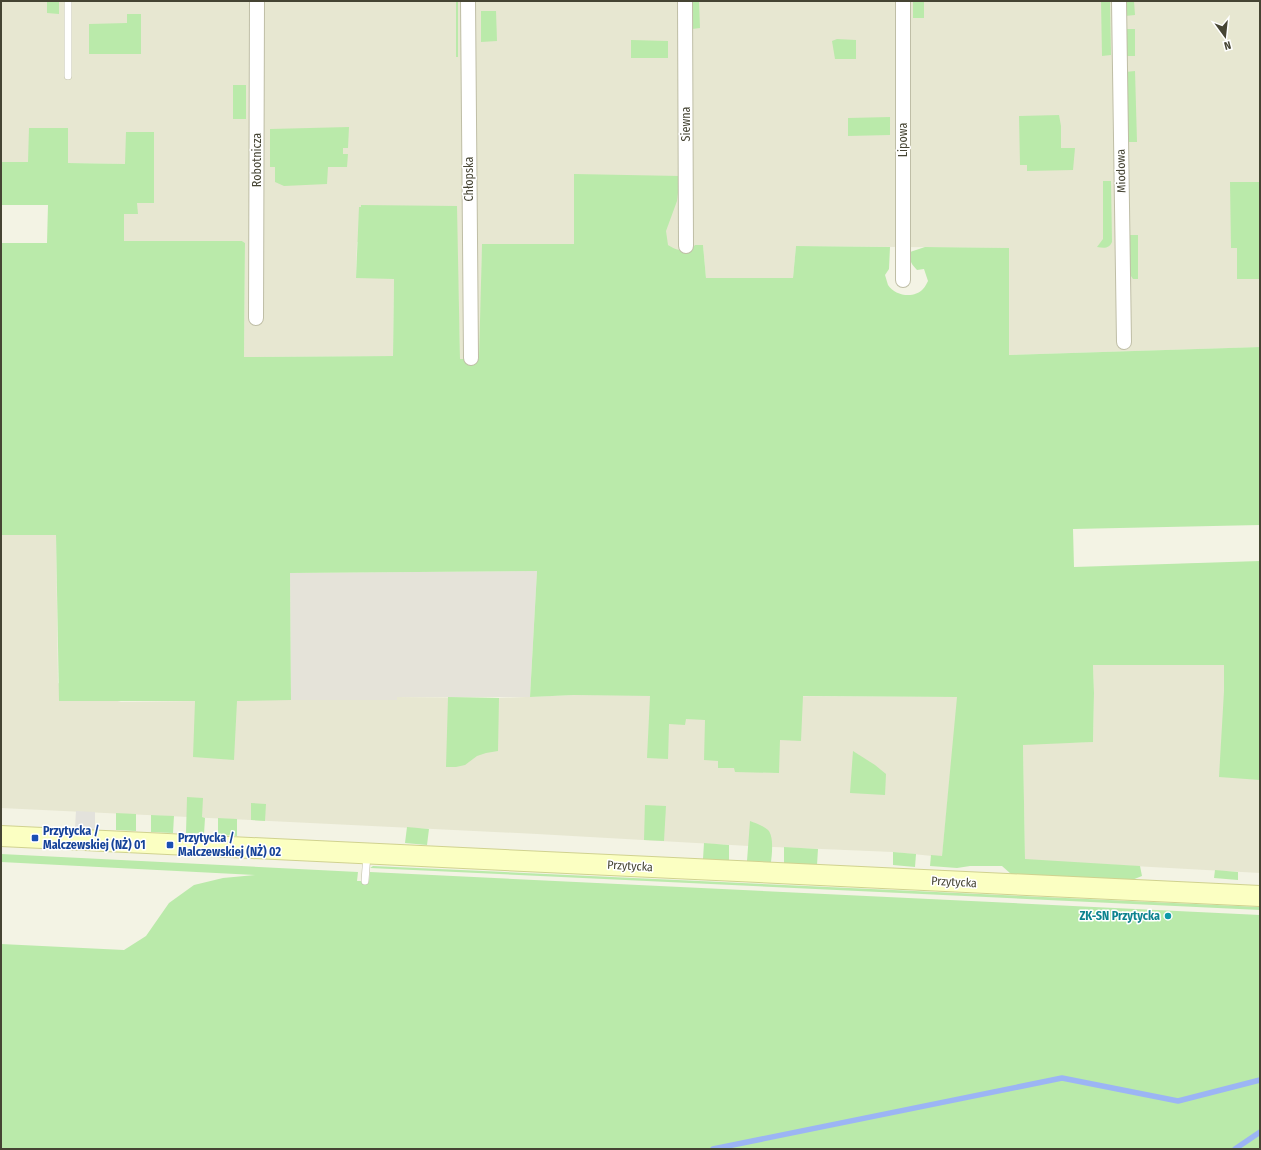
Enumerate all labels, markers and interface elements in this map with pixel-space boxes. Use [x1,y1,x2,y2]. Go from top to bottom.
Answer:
north arrow [1205,16,1245,56]
text: N [1223,38,1232,52]
street label: Siewna [679,106,693,141]
street label: Lipowa [896,123,910,157]
street label: Robotnicza [250,133,264,187]
street label: Miodowa [1114,149,1128,193]
street label: Chłopska [462,156,476,201]
place label: Przytycka / Malczewskiej (NŻ) 01 [43,824,145,852]
place label: Przytycka / Malczewskiej (NŻ) 02 [178,831,282,859]
marker: Przytycka / Malczewskiej (NŻ) 01 [30,833,40,843]
marker: Przytycka / Malczewskiej (NŻ) 02 [165,840,175,850]
street label: Przytycka [607,858,653,874]
street label: Przytycka [931,874,977,890]
place label: ZK-SN Przytycka [1079,909,1160,923]
marker: ZK-SN Przytycka [1163,911,1173,921]

